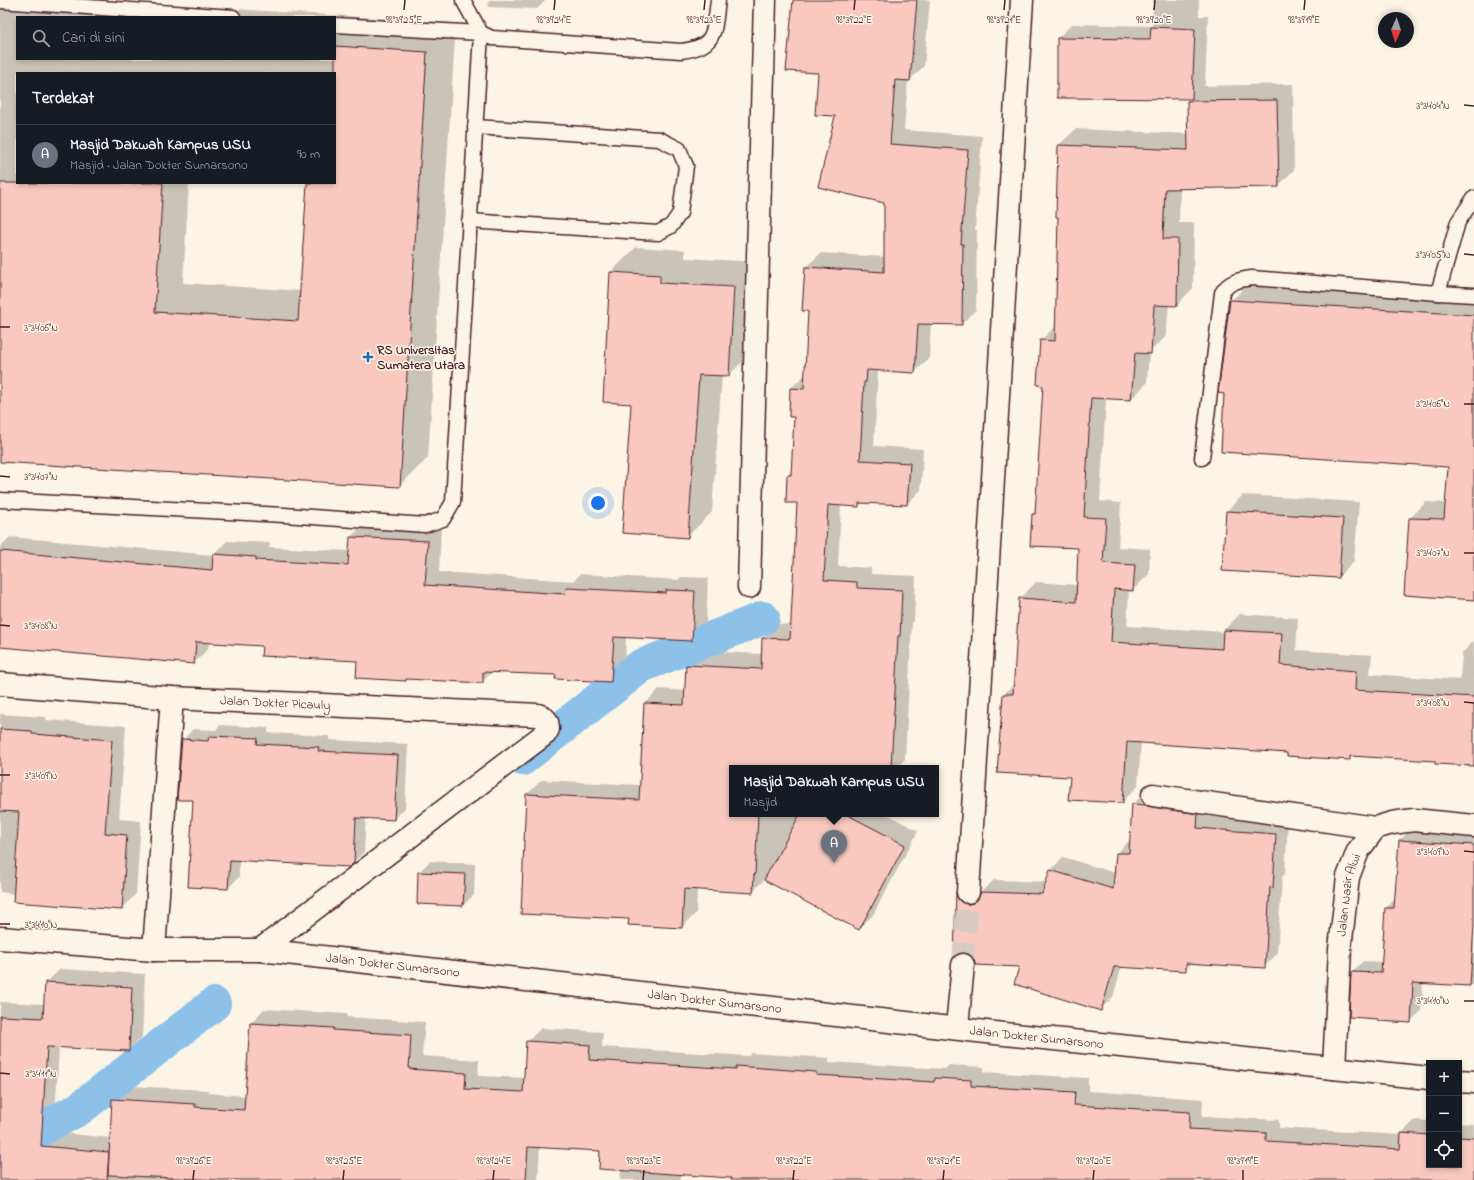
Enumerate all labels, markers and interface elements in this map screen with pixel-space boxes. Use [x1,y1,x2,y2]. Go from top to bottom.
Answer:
north arrow [1378,12,1414,48]
text: 98°39'25"E [386,13,422,28]
text: 98°39'24"E [536,13,572,28]
text: 98°39'23"E [686,13,722,28]
text: 98°39'22"E [836,13,872,28]
text: 98°39'21"E [987,13,1021,28]
text: 98°39'20"E [1136,13,1172,28]
text: 98°39'19"E [1288,13,1320,28]
search box [16,16,336,60]
icon: search [30,27,52,49]
text: Cari di sini [62,27,125,49]
text: Terdekat [32,86,94,111]
text: 3°34'04"N [1416,99,1450,114]
text: Masjid Dakwah Kampus USU [70,134,251,156]
text: A [41,145,49,164]
text: 90 m [297,145,320,164]
text: Masjid · Jalan Dokter Sumarsono [70,156,248,175]
text: 3°34'05"N [1415,248,1451,263]
text: 3°34'06"N [24,321,58,336]
place label: RS Universitas Sumatera Utara [376,341,465,375]
marker: RS Universitas Sumatera Utara [362,351,374,363]
text: 3°34'06"N [1416,397,1450,412]
text: 3°34'07"N [24,470,58,485]
your location [588,493,608,513]
text: 3°34'07"N [1416,546,1450,561]
text: 3°34'08"N [24,619,58,634]
street label: Jalan Dokter Picauly [220,691,331,716]
text: 3°34'08"N [1416,696,1450,711]
popup [729,765,939,817]
text: 3°34'09"N [25,769,58,784]
text: Masjid Dakwah Kampus USU [744,771,924,793]
text: Masjid [744,793,777,812]
pin: A [821,830,847,863]
text: 3°34'09"N [1417,845,1450,860]
street label: Jalan Nazir Alwi [1332,851,1366,937]
text: 3°34'10"N [25,918,58,933]
street label: Jalan Dokter Sumarsono [325,948,461,982]
street label: Jalan Dokter Sumarsono [647,984,783,1018]
text: 3°34'10"N [1417,994,1450,1009]
street label: Jalan Dokter Sumarsono [969,1021,1105,1054]
map controls [1426,1060,1462,1168]
button: + [1426,1060,1462,1096]
text: 3°34'11"N [25,1067,57,1082]
button: − [1426,1096,1462,1132]
button: locate [1426,1132,1462,1168]
text: 98°39'26"E [176,1154,212,1169]
text: 98°39'25"E [326,1154,362,1169]
text: 98°39'24"E [476,1154,512,1169]
text: 98°39'23"E [626,1154,662,1169]
text: 98°39'22"E [776,1154,812,1169]
text: 98°39'21"E [927,1154,961,1169]
text: 98°39'20"E [1076,1154,1112,1169]
text: 98°39'19"E [1227,1154,1259,1169]

